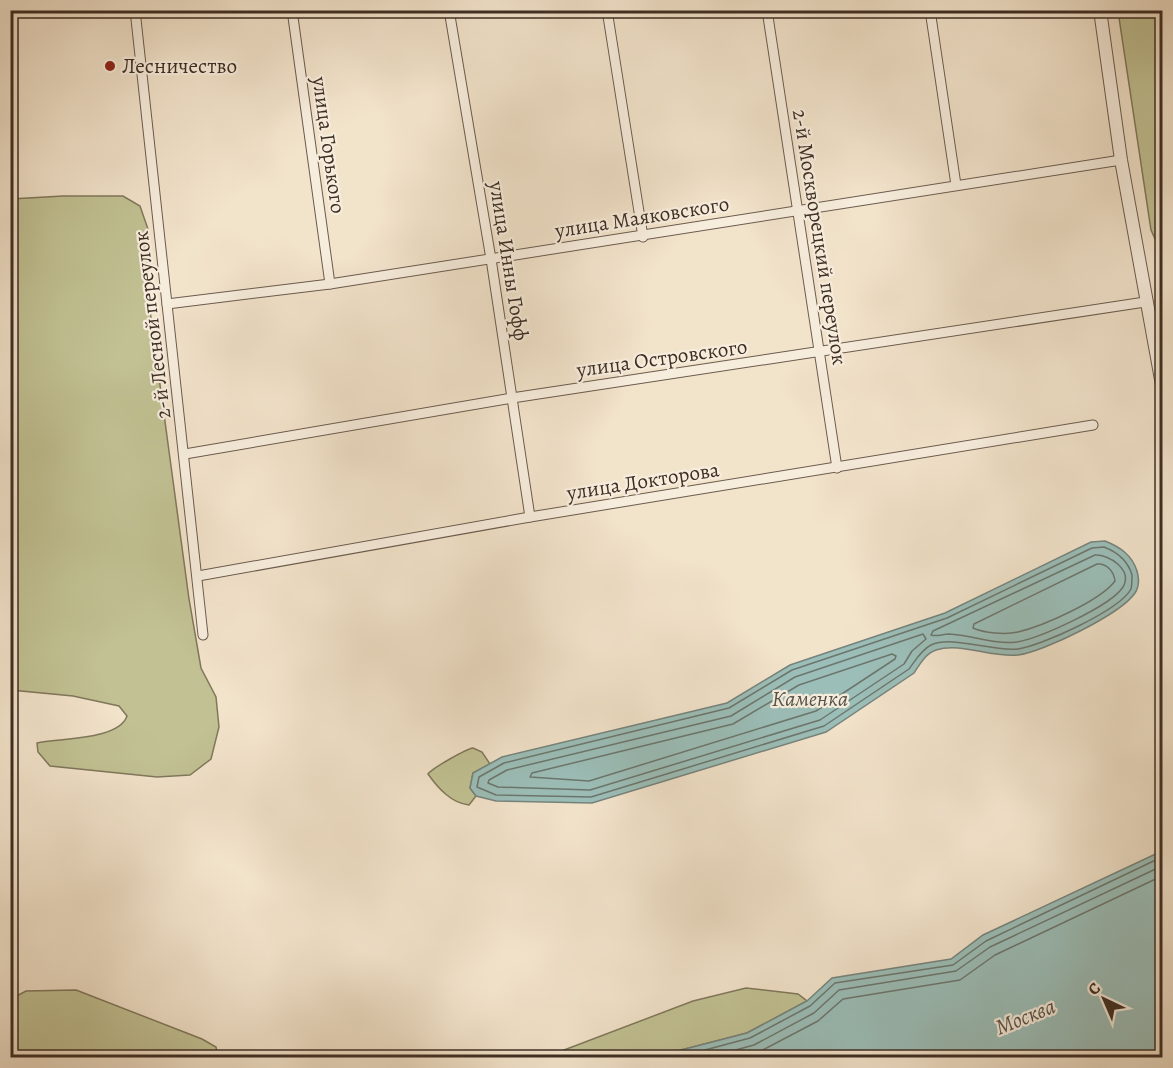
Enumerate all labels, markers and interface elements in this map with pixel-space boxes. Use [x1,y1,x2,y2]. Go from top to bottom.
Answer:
place label: Лесничество [122,52,237,80]
marker: Лесничество [103,59,117,73]
street label: улица Горького [305,74,352,215]
street label: 2-й Москворецкий переулок [786,107,854,367]
street label: улица Инны Гофф [482,178,535,343]
street label: улица Маяковского [552,189,731,245]
street label: 2-й Лесной переулок [127,229,177,421]
street label: улица Островского [574,332,749,384]
street label: улица Докторова [564,455,722,507]
water label: Каменка [772,684,848,714]
north arrow [1074,969,1134,1029]
text: С [1083,977,1106,1000]
water label: Москва [991,991,1060,1043]

